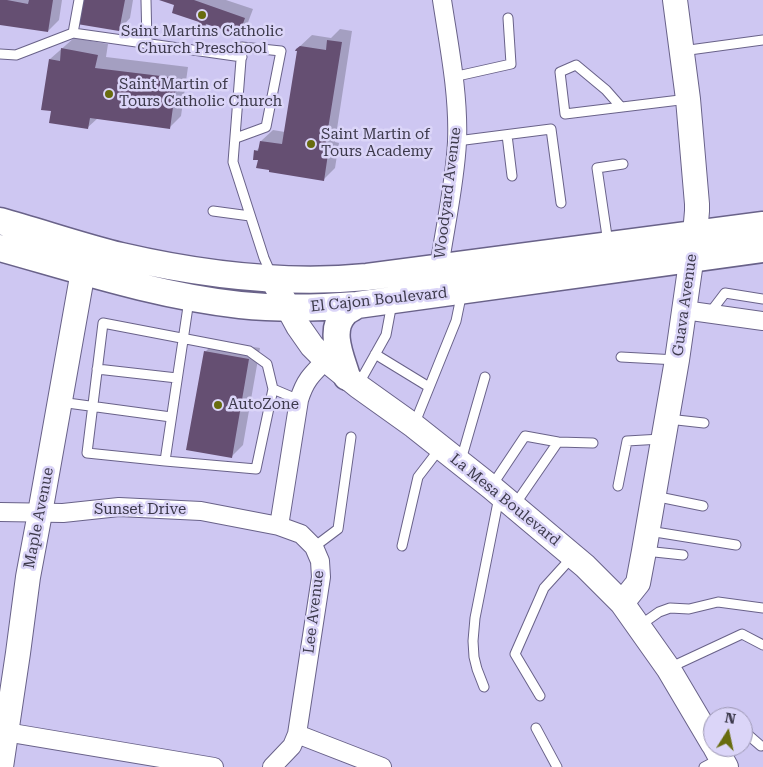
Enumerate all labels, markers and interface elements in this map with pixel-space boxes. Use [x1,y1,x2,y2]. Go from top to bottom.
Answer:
marker: Saint Martins Catholic Church Preschool [196,9,208,21]
place label: Saint Martins Catholic Church Preschool [121,23,283,58]
place label: Saint Martin of Tours Catholic Church [119,76,282,111]
marker: Saint Martin of Tours Catholic Church [103,88,115,100]
place label: Saint Martin of Tours Academy [321,126,433,161]
street label: Woodyard Avenue [431,126,465,260]
marker: Saint Martin of Tours Academy [305,138,317,150]
street label: Guava Avenue [669,253,701,357]
street label: El Cajon Boulevard [310,284,448,316]
place label: AutoZone [228,396,299,414]
marker: AutoZone [212,399,224,411]
street label: La Mesa Boulevard [446,450,564,550]
street label: Maple Avenue [20,466,58,570]
street label: Sunset Drive [94,501,186,519]
street label: Lee Avenue [300,569,328,655]
north arrow [703,707,753,757]
text: N [724,709,737,727]

